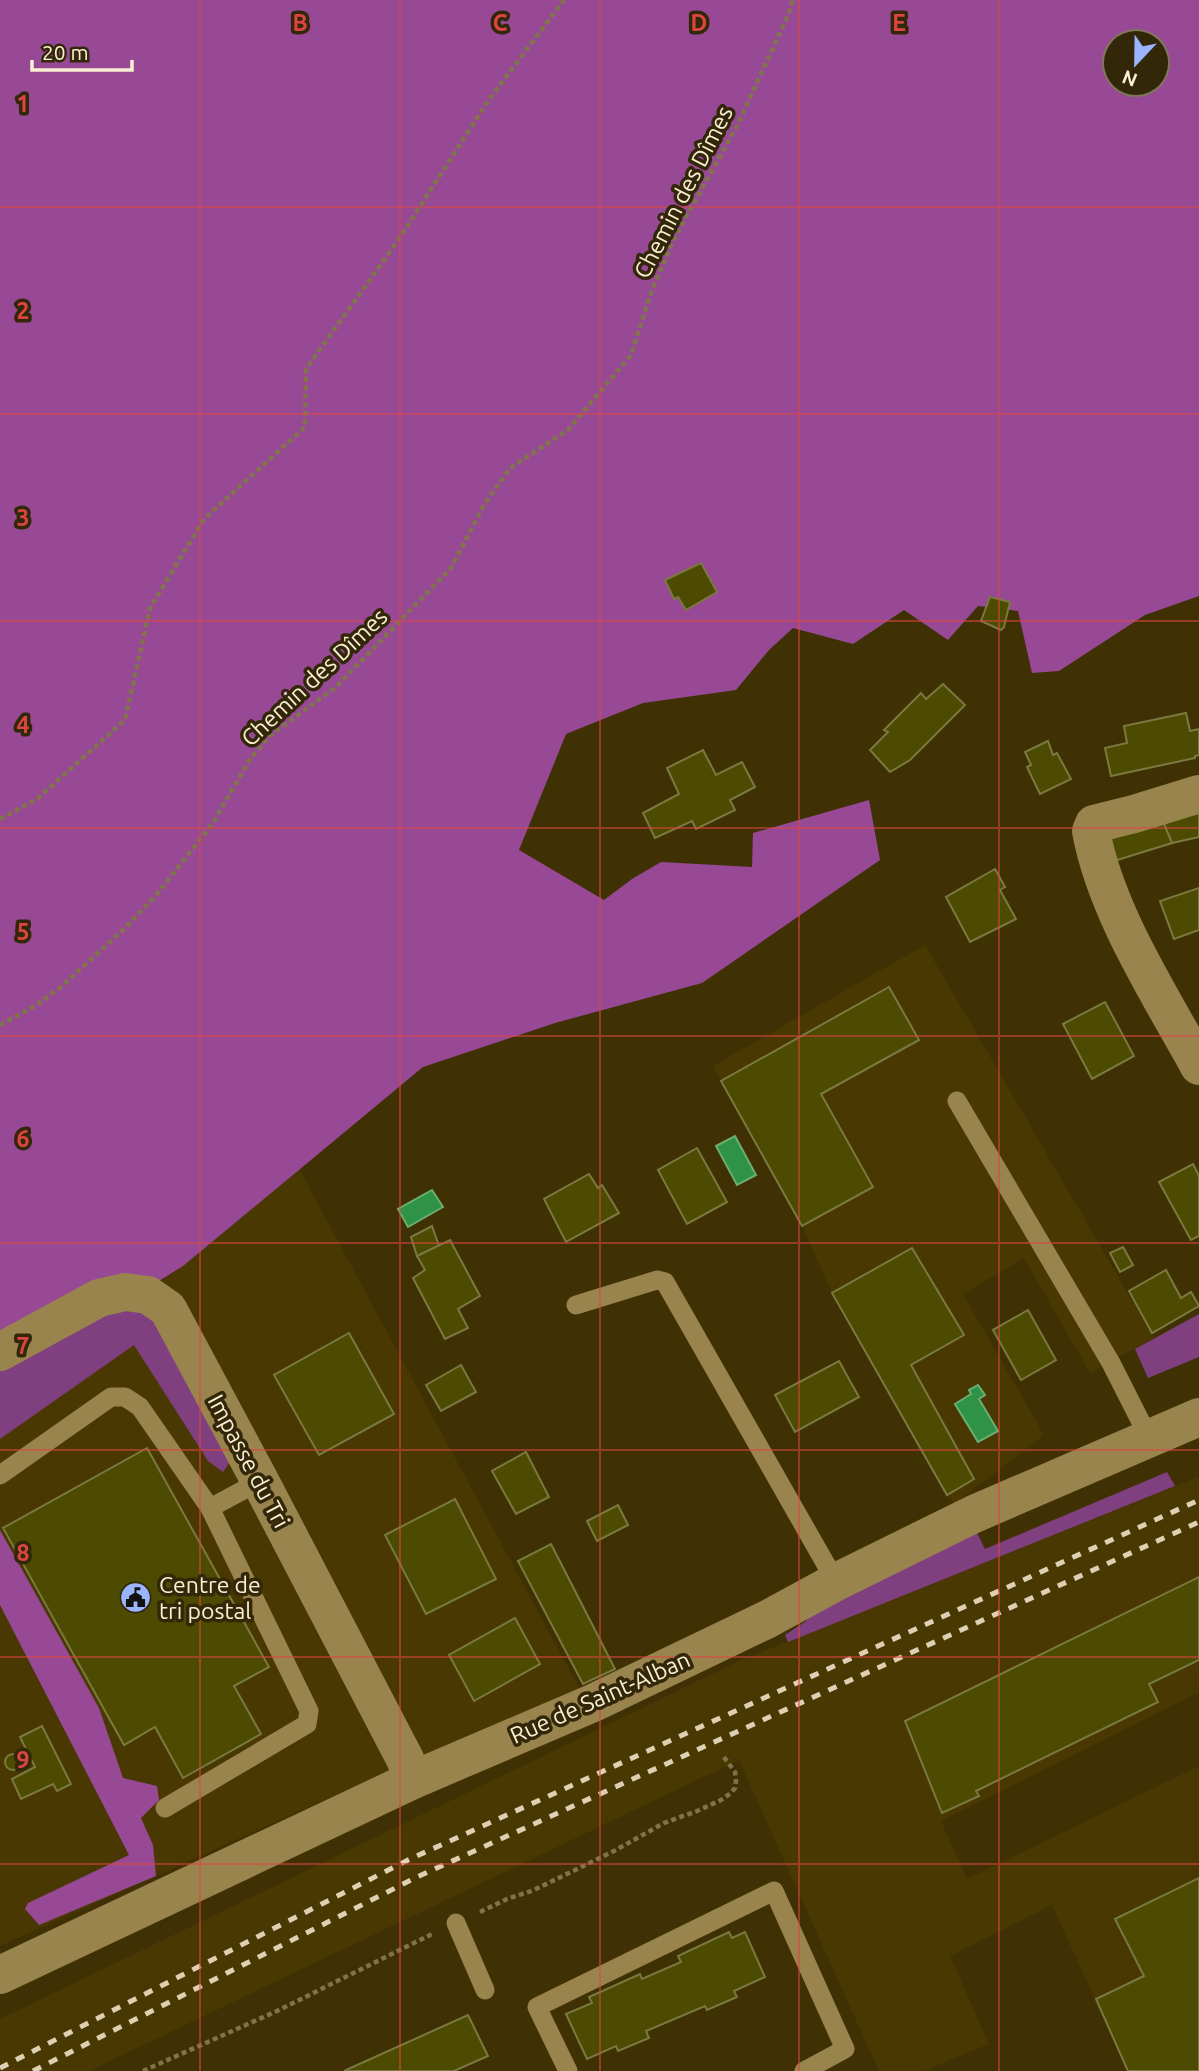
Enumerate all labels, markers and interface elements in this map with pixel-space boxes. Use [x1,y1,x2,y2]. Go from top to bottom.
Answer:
text: B [292,10,308,35]
text: C [493,10,508,35]
text: D [691,10,707,35]
text: E [892,10,906,35]
scale bar [32,28,131,72]
north arrow [1101,28,1171,98]
text: 20 m [42,40,89,64]
text: N [1119,66,1140,92]
text: 1 [17,91,29,116]
street label: Chemin des Dîmes [629,102,737,282]
text: 2 [17,298,29,323]
text: 3 [17,505,29,530]
street label: Chemin des Dîmes [236,603,392,751]
text: 4 [17,712,30,737]
text: 5 [17,919,29,944]
text: 6 [17,1126,30,1151]
text: 7 [17,1333,29,1358]
street label: Impasse du Tri [203,1390,295,1532]
text: 8 [17,1540,29,1565]
place label: Centre de tri postal [159,1572,261,1623]
public building icon: Centre de tri postal [119,1580,153,1614]
street label: Rue de Saint-Alban [506,1646,694,1748]
text: 9 [17,1747,29,1772]

